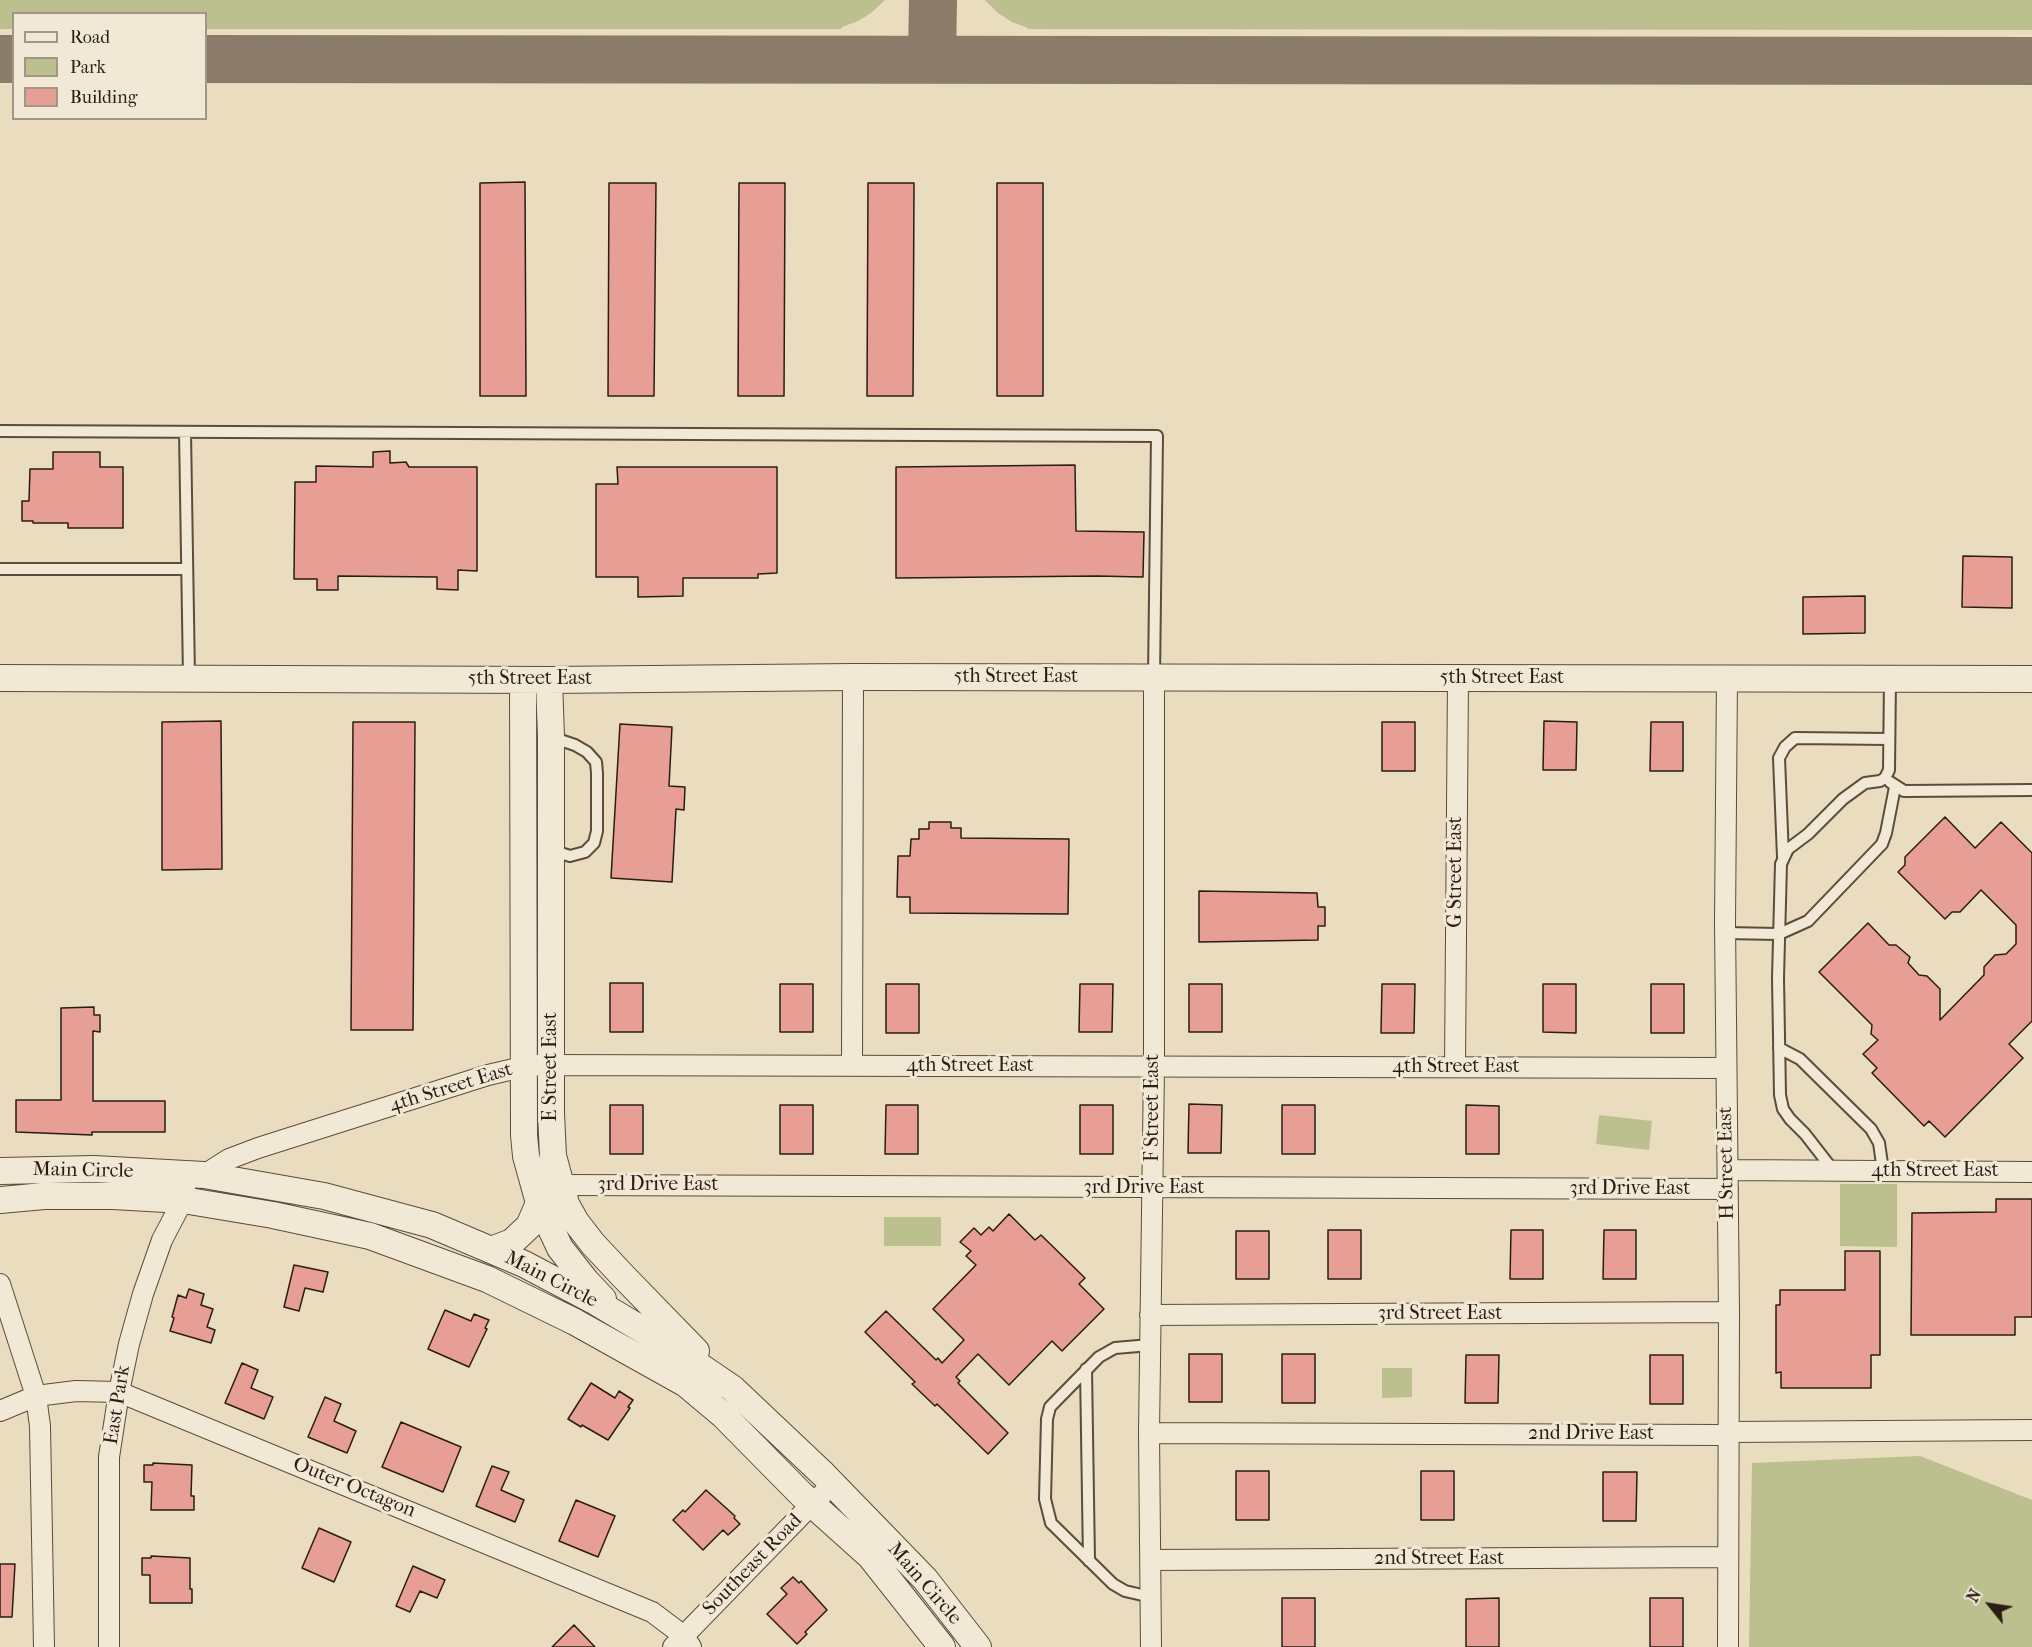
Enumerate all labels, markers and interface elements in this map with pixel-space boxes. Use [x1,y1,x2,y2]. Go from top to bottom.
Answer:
legend [12,12,207,120]
text: Road [70,27,110,48]
text: Park [70,57,106,78]
text: Building [70,87,137,108]
street label: 5th Street East [954,665,1078,689]
street label: 5th Street East [1440,666,1564,690]
street label: 5th Street East [468,667,592,691]
street label: G Street East [1444,816,1468,928]
street label: E Street East [539,1012,563,1122]
street label: 4th Street East [906,1054,1034,1078]
street label: F Street East [1141,1054,1165,1162]
street label: 4th Street East [1392,1055,1520,1079]
street label: 4th Street East [387,1058,515,1118]
street label: H Street East [1714,1106,1740,1220]
street label: Main Circle [32,1158,134,1184]
street label: 4th Street East [1871,1159,1999,1183]
street label: 3rd Drive East [598,1173,718,1197]
street label: 3rd Drive East [1084,1176,1204,1200]
street label: 3rd Drive East [1570,1177,1690,1201]
street label: Main Circle [501,1246,601,1314]
street label: 3rd Street East [1378,1302,1502,1326]
street label: East Park [100,1364,136,1446]
street label: 2nd Drive East [1528,1422,1654,1446]
street label: Outer Octagon [289,1452,419,1524]
street label: Southeast Road [698,1509,808,1621]
street label: Main Circle [882,1538,966,1630]
street label: 2nd Street East [1374,1547,1504,1571]
north arrow [1960,1575,2020,1635]
text: N [1963,1586,1985,1606]

